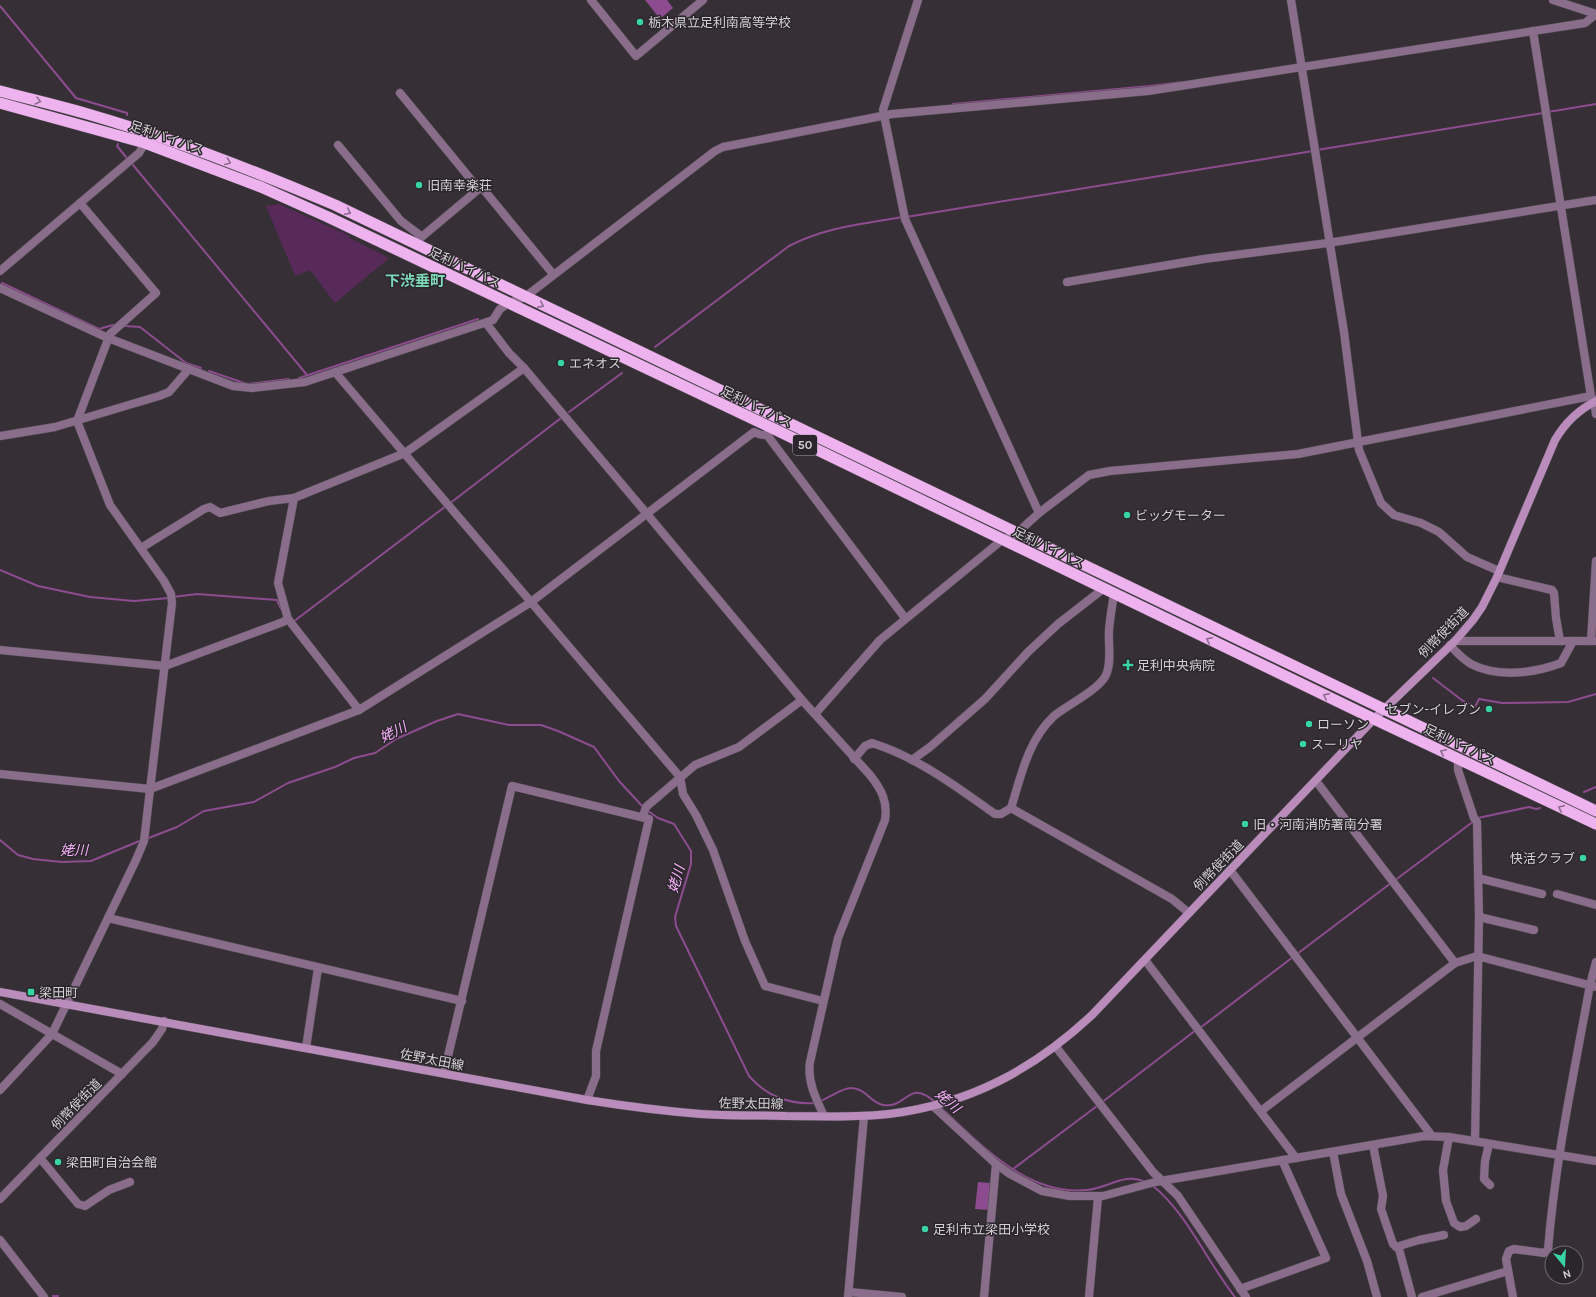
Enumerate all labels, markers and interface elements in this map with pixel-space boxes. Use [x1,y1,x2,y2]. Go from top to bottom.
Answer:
place label: 栃木県立足利南高等学校 [648,15,791,30]
marker: 栃木県立足利南高等学校 [635,17,645,27]
one-way arrow [34,96,41,105]
street label: 足利バイパス [128,118,206,157]
one-way arrow [225,157,232,165]
place label: 旧南幸楽荘 [427,178,492,193]
marker: 旧南幸楽荘 [414,180,424,190]
one-way arrow [344,207,351,215]
street label: 足利バイパス [426,244,503,291]
district label: 下渋垂町 [385,272,445,290]
one-way arrow [537,300,544,308]
place label: エネオス [569,356,621,371]
marker: エネオス [556,358,566,368]
street label: 足利バイパス [719,383,795,430]
road number: 50 [793,435,817,455]
place label: ビッグモーター [1135,508,1226,523]
marker: ビッグモーター [1122,510,1132,520]
street label: 足利バイパス [1011,524,1087,571]
street label: 例幣使街道 [1415,604,1471,661]
one-way arrow [1205,637,1213,645]
place label: 足利中央病院 [1137,658,1215,673]
marker: 足利中央病院 [1122,659,1134,671]
one-way arrow [1322,693,1330,701]
place label: セブン-イレブン [1385,702,1481,717]
marker: セブン-イレブン [1484,704,1494,714]
place label: ローソン [1317,717,1369,732]
water label: 姥川 [377,718,411,746]
marker: ローソン [1304,719,1314,729]
street label: 足利バイパス [1421,721,1498,768]
place label: スーリヤ [1311,737,1363,752]
marker: スーリヤ [1298,739,1308,749]
one-way arrow [1440,749,1447,757]
one-way arrow [1557,805,1565,813]
place label: 旧・河南消防署南分署 [1253,817,1383,832]
marker: 旧・河南消防署南分署 [1240,819,1250,829]
street label: 例幣使街道 [1190,837,1246,894]
water label: 姥川 [60,842,90,859]
place label: 快活クラブ [1510,851,1575,866]
marker: 快活クラブ [1578,853,1588,863]
water label: 姥川 [664,861,689,895]
place label: 梁田町 [39,985,78,1000]
marker: 梁田町 [26,987,36,997]
street label: 佐野太田線 [399,1046,465,1073]
street label: 例幣使街道 [48,1076,104,1133]
water label: 姥川 [932,1086,965,1118]
street label: 佐野太田線 [718,1095,784,1112]
place label: 梁田町自治会館 [66,1155,157,1170]
marker: 梁田町自治会館 [53,1157,63,1167]
place label: 足利市立梁田小学校 [933,1222,1050,1237]
marker: 足利市立梁田小学校 [920,1224,930,1234]
north arrow [1544,1245,1584,1285]
text: N [1561,1267,1573,1281]

